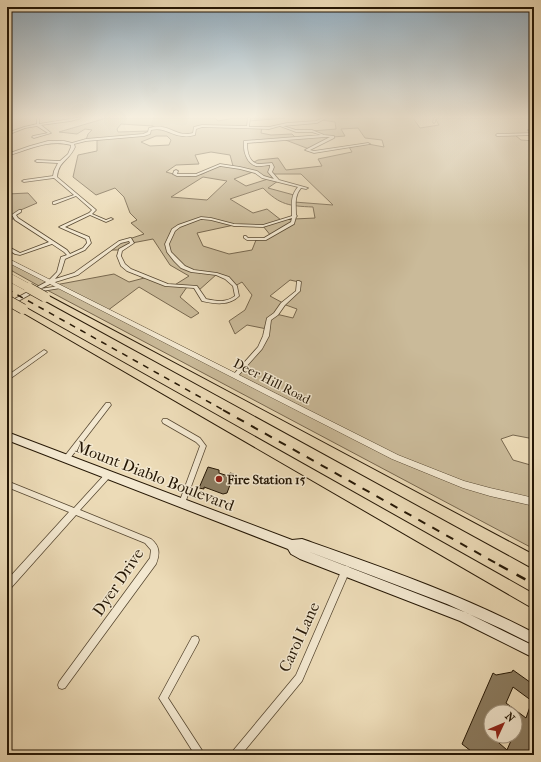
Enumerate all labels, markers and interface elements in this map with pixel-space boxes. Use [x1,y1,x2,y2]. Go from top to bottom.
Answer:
street label: Deer Hill Road [231,355,314,407]
street label: Mount Diablo Boulevard [73,437,237,515]
place label: Fire Station 15 [226,472,306,487]
marker: Fire Station 15 [214,474,224,484]
street label: Dyer Drive [88,544,148,619]
street label: Carol Lane [275,599,323,675]
north arrow [483,704,523,744]
text: N [502,710,518,725]

